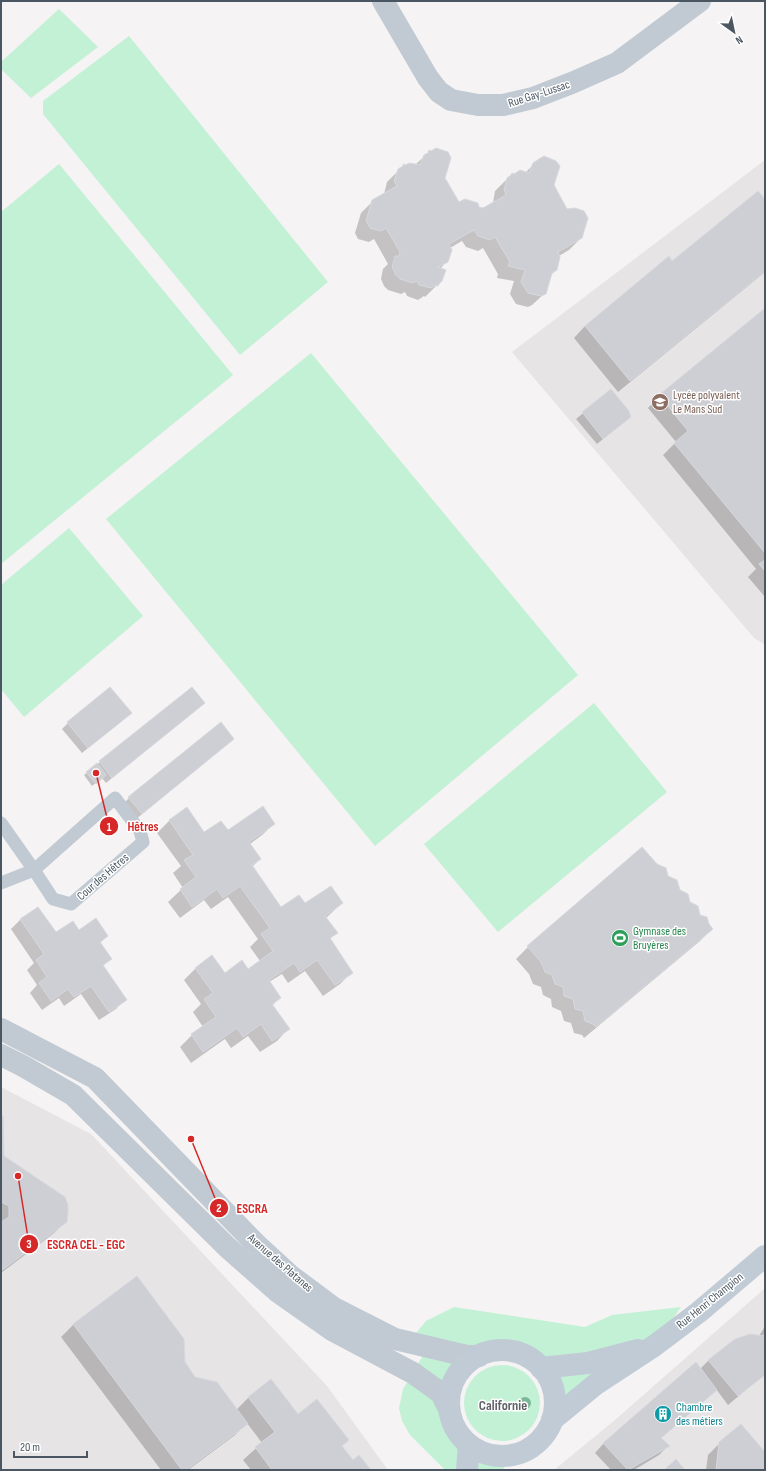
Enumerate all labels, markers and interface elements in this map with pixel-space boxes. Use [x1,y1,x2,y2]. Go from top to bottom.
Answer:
north arrow [714,12,754,52]
text: N [733,33,745,47]
street label: Rue Gay-Lussac [506,77,572,111]
place label: Lycée polyvalent Le Mans Sud [673,388,740,417]
school or university icon: Lycée polyvalent Le Mans Sud [650,392,670,412]
callout: Hêtres [99,814,166,839]
text: Hêtres [127,819,159,835]
text: 1 [107,820,112,835]
street label: Cour des Hêtres [74,850,132,904]
place label: Gymnase des Bruyères [633,924,686,953]
sports icon: Gymnase des Bruyères [610,928,630,948]
callout: ESCRA [209,1196,276,1221]
text: 2 [216,1201,222,1216]
text: ESCRA [237,1201,268,1217]
street label: Avenue des Platanes [243,1230,316,1295]
callout: ESCRA CEL - EGC [19,1232,133,1257]
text: 3 [26,1237,32,1252]
text: ESCRA CEL - EGC [47,1237,125,1253]
street label: Rue Henri Champion [674,1270,746,1332]
district label: Californie [479,1397,527,1414]
place label: Chambre des métiers [676,1400,723,1429]
building icon: Chambre des métiers [653,1404,673,1424]
scale bar [14,1433,87,1459]
text: 20 m [20,1440,40,1455]

